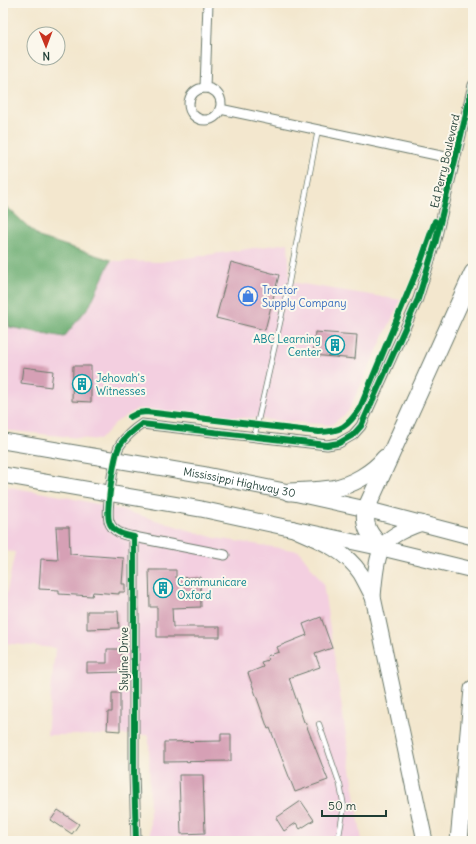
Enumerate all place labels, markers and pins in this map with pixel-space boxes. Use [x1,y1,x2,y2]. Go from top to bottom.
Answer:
place label: Tractor Supply Company [262,283,346,310]
shop icon: Tractor Supply Company [237,285,259,307]
place label: ABC Learning Center [253,332,322,359]
building icon: ABC Learning Center [324,334,346,356]
place label: Jehovah's Witnesses [96,371,145,398]
building icon: Jehovah's Witnesses [71,373,93,395]
place label: Communicare Oxford [177,575,247,602]
building icon: Communicare Oxford [152,577,174,599]

